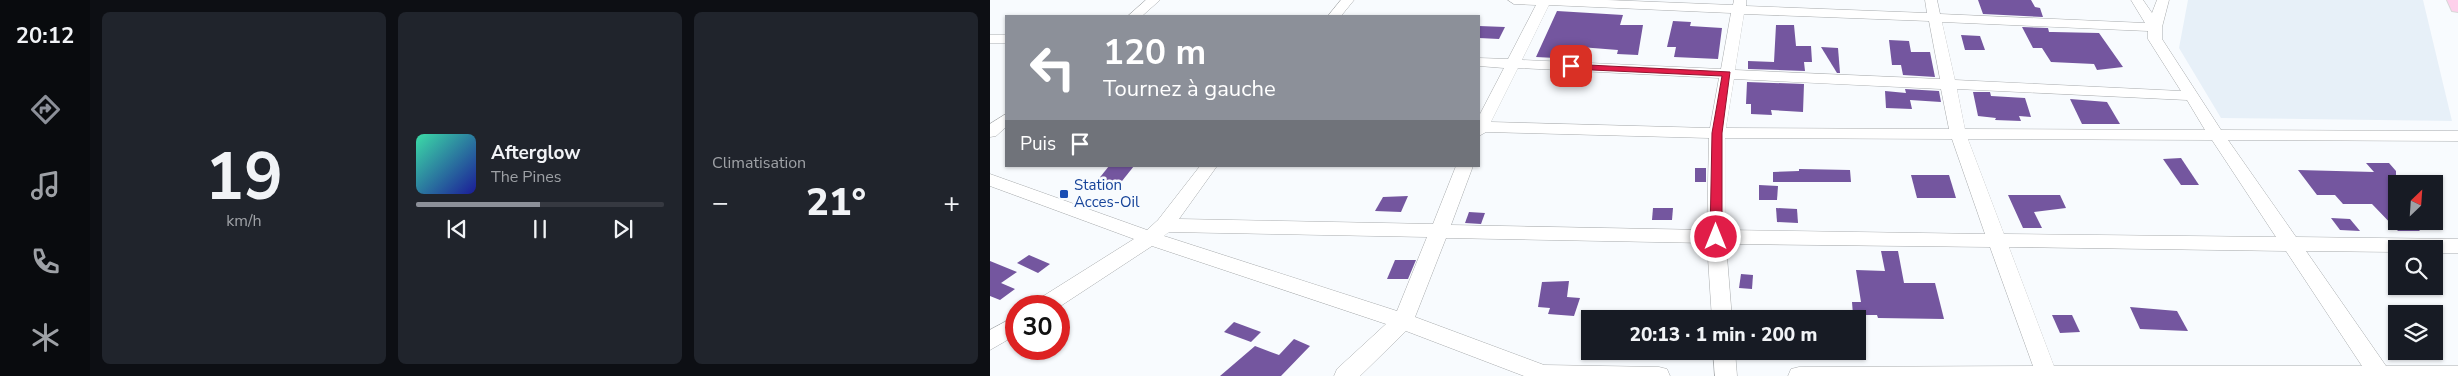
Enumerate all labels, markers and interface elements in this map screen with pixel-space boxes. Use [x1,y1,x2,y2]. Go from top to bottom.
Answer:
text: 20:12 [16,21,74,51]
text: 120 m [1103,29,1206,76]
icon: left [1020,35,1085,100]
pin [1550,45,1592,87]
icon: arrive [1557,52,1585,80]
text: Tournez à gauche [1103,74,1276,104]
icon: directions [28,92,63,127]
icon: arrive [1066,130,1094,158]
text: Puis [1020,131,1056,157]
text: 19 [205,133,283,222]
text: Afterglow [491,140,581,166]
text: Climatisation [712,152,806,174]
text: The Pines [491,166,561,188]
icon: music [28,168,63,203]
place label: Station Acces-Oil [1074,175,1140,212]
north arrow [2388,175,2442,230]
map controls [2388,175,2443,360]
text: 21° [806,177,866,228]
text: − [712,184,729,222]
text: + [943,184,960,222]
marker: Station Acces-Oil [1058,188,1070,200]
text: km/h [226,210,262,232]
position arrow [1689,210,1741,262]
icon: previous [443,215,471,243]
icon: pause [526,215,554,243]
icon: next [609,215,637,243]
button: search [2388,240,2443,295]
icon: phone [28,244,63,279]
speed limit sign: 30 [1005,295,1070,360]
button: layers [2388,305,2443,360]
icon: climate [28,320,63,355]
text: 20:13 · 1 min · 200 m [1630,322,1817,348]

